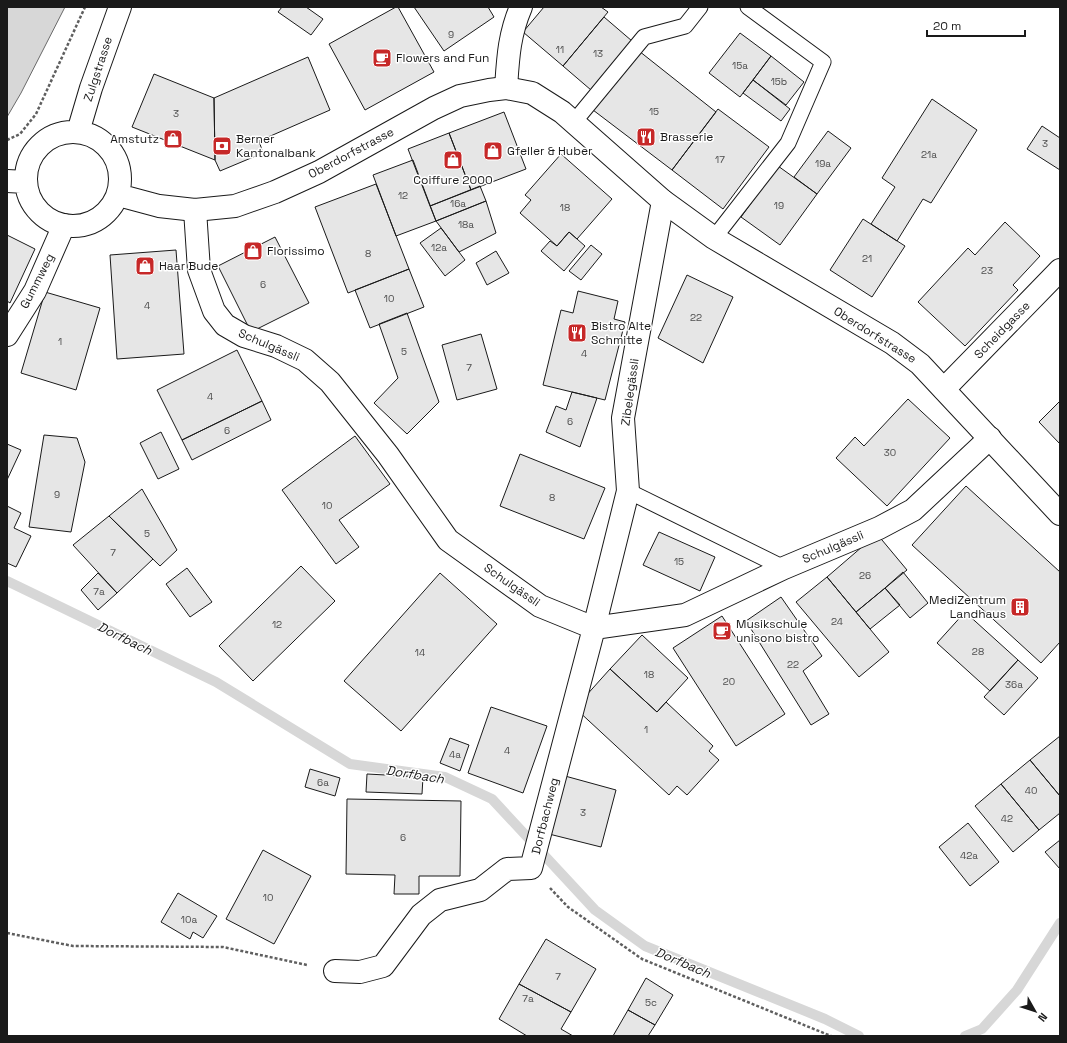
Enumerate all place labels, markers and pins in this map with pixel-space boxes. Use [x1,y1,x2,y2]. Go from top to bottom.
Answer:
cafe icon: Flowers and Fun [371,47,393,69]
place label: Flowers and Fun [396,50,489,66]
restaurant icon: Brasserie [635,126,657,148]
shop icon: Amstutz [162,128,184,150]
place label: Brasserie [660,129,713,145]
place label: Amstutz [110,131,159,147]
place label: Berner Kantonalbank [236,131,316,161]
bank icon: Berner Kantonalbank [211,135,233,157]
shop icon: Gfeller & Huber [482,140,504,162]
place label: Gfeller & Huber [507,143,593,159]
shop icon: Coiffure 2000 [442,149,464,171]
place label: Coiffure 2000 [413,172,493,188]
shop icon: Florissimo [242,240,264,262]
place label: Florissimo [267,243,325,259]
shop icon: Haar Bude [134,255,156,277]
place label: Haar Bude [159,258,218,274]
place label: Bistro Alte Schmitte [591,318,651,348]
restaurant icon: Bistro Alte Schmitte [566,322,588,344]
place label: MediZentrum Landhaus [929,592,1006,622]
building icon: MediZentrum Landhaus [1009,596,1031,618]
place label: Musikschule unisono bistro [736,616,819,646]
cafe icon: Musikschule unisono bistro [711,620,733,642]

